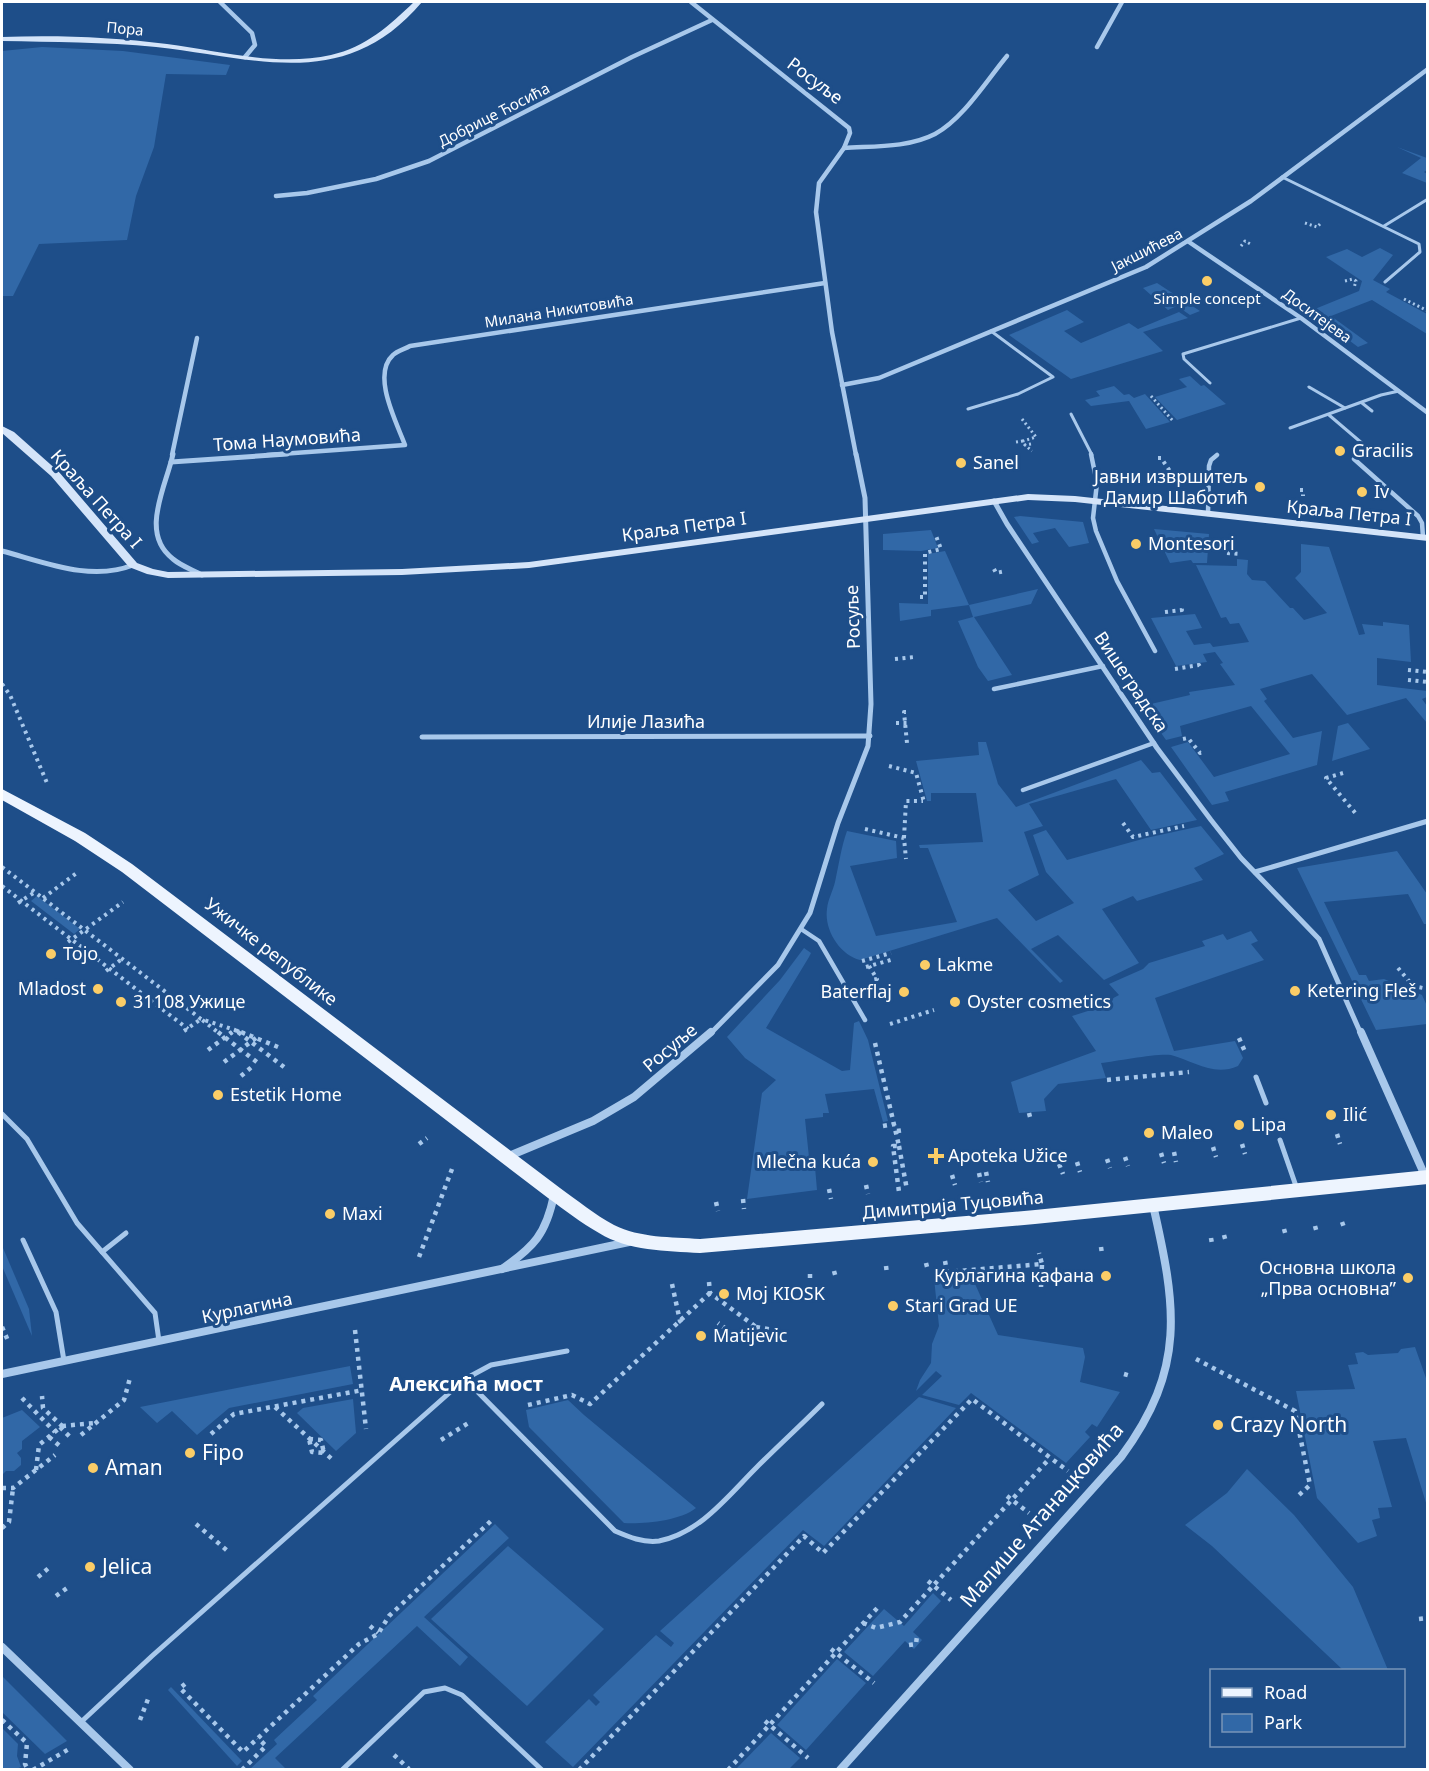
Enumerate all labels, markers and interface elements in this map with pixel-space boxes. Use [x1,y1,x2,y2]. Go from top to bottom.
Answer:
street label: Пора [106,16,145,40]
street label: Росуље [783,51,848,109]
street label: Добрице Ћосића [434,77,553,151]
street label: Јакшићева [1106,223,1186,277]
marker: Simple concept [1200,274,1214,288]
street label: Доситејева [1279,283,1356,347]
street label: Милана Никитовића [483,288,635,332]
place label: Simple concept [1153,288,1261,308]
street label: Тома Наумовића [212,422,361,456]
place label: Gracilis [1352,438,1413,462]
street label: Краља Петра I [46,444,148,553]
marker: Gracilis [1333,444,1347,458]
place label: Sanel [973,450,1019,474]
marker: Sanel [954,456,968,470]
place label: Јавни извршитељ Дамир Шаботић [1092,464,1248,509]
place label: Iv [1374,479,1390,503]
marker: Јавни извршитељ Дамир Шаботић [1253,480,1267,494]
marker: Iv [1355,485,1369,499]
street label: Краља Петра I [1285,494,1413,530]
street label: Краља Петра I [620,505,748,547]
place label: Montesori [1148,531,1235,555]
marker: Montesori [1129,537,1143,551]
street label: Росуље [839,585,865,649]
street label: Вишеградска [1089,626,1174,737]
street label: Илије Лазића [587,709,705,733]
street label: Ужичке републике [200,892,343,1011]
place label: Tojo [63,941,98,965]
marker: Tojo [44,947,58,961]
place label: Lakme [937,952,993,976]
marker: Lakme [918,958,932,972]
place label: Mladost [18,976,86,1000]
place label: Ketering Fleš [1307,978,1417,1002]
place label: Baterflaj [821,979,892,1003]
marker: Mladost [91,982,105,996]
marker: Ketering Fleš [1288,984,1302,998]
marker: Baterflaj [897,985,911,999]
place label: 31108 Ужице [133,989,246,1013]
place label: Oyster cosmetics [967,989,1111,1013]
marker: 31108 Ужице [114,995,128,1009]
marker: Oyster cosmetics [948,995,962,1009]
street label: Росуље [637,1017,702,1077]
place label: Estetik Home [230,1082,342,1106]
marker: Estetik Home [211,1088,225,1102]
place label: Ilić [1343,1102,1367,1126]
marker: Ilić [1324,1108,1338,1122]
place label: Lipa [1251,1112,1286,1136]
marker: Lipa [1232,1118,1246,1132]
place label: Maleo [1161,1120,1213,1144]
marker: Maleo [1142,1126,1156,1140]
place label: Apoteka Užice [948,1143,1068,1167]
place label: Mlečna kuća [756,1149,861,1173]
marker: Apoteka Užice [929,1149,943,1163]
marker: Mlečna kuća [866,1155,880,1169]
street label: Димитрија Туцовића [861,1184,1045,1224]
place label: Maxi [342,1201,383,1225]
marker: Maxi [323,1207,337,1221]
place label: Основна школа „Прва основна” [1259,1255,1397,1300]
place label: Курлагина кафана [934,1263,1094,1287]
marker: Курлагина кафана [1099,1269,1113,1283]
marker: Основна школа „Прва основна” [1401,1271,1415,1285]
place label: Moj KIOSK [736,1281,826,1305]
street label: Курлагина [199,1286,294,1328]
marker: Moj KIOSK [717,1287,731,1301]
place label: Stari Grad UE [905,1293,1017,1317]
marker: Stari Grad UE [886,1299,900,1313]
place label: Matijevic [713,1323,788,1347]
marker: Matijevic [694,1329,708,1343]
district label: Алексића мост [389,1370,543,1397]
place label: Crazy North [1230,1410,1347,1438]
street label: Малише Атанацковића [953,1416,1129,1613]
marker: Crazy North [1211,1418,1225,1432]
place label: Fipo [202,1438,244,1466]
marker: Fipo [183,1446,197,1460]
place label: Aman [105,1453,163,1481]
marker: Aman [86,1461,100,1475]
place label: Jelica [100,1552,152,1580]
marker: Jelica [83,1560,97,1574]
legend [1210,1669,1405,1747]
text: Road [1264,1680,1307,1704]
text: Park [1264,1710,1302,1734]

